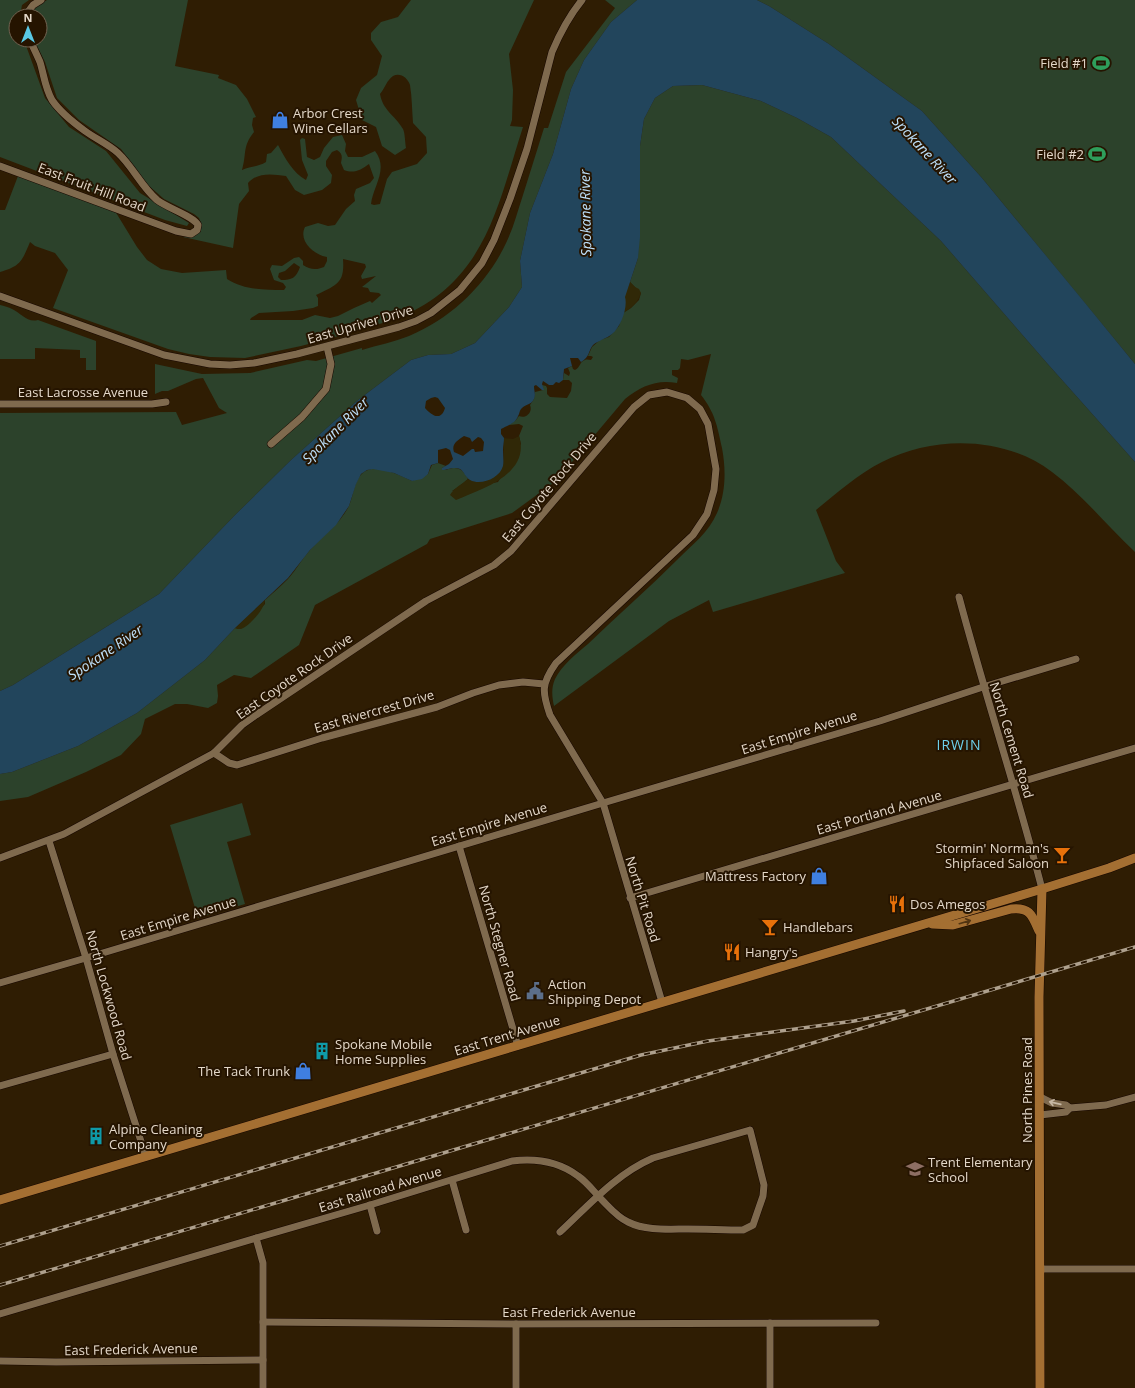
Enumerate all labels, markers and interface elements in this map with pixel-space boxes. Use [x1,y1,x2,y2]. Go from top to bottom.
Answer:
north arrow [8,8,48,48]
text: N [24,10,32,25]
sports icon: Field #1 [1091,53,1111,73]
place label: Field #1 [1040,54,1088,72]
place label: Arbor Crest Wine Cellars [293,104,368,137]
shop icon: Arbor Crest Wine Cellars [270,110,290,130]
water label: Spokane River [888,112,962,189]
sports icon: Field #2 [1087,144,1107,164]
place label: Field #2 [1036,145,1084,163]
street label: East Fruit Hill Road [36,158,148,216]
water label: Spokane River [575,169,595,257]
street label: East Upriver Drive [305,300,415,348]
street label: East Lacrosse Avenue [18,383,148,401]
water label: Spokane River [298,392,373,467]
street label: East Coyote Rock Drive [498,428,600,546]
water label: Spokane River [64,620,147,684]
street label: East Coyote Rock Drive [232,629,356,723]
street label: North Cement Road [986,680,1038,800]
street label: East Rivercrest Drive [312,685,436,737]
street label: East Empire Avenue [739,706,859,758]
district label: IRWIN [937,735,981,754]
street label: East Portland Avenue [814,786,944,838]
street label: East Empire Avenue [429,798,549,850]
place label: Stormin' Norman's Shipfaced Saloon [935,839,1049,872]
bar icon: Stormin' Norman's Shipfaced Saloon [1052,845,1072,865]
street label: North Pit Road [621,854,665,944]
shop icon: Mattress Factory [809,866,829,886]
place label: Mattress Factory [705,867,806,885]
street label: North Stegner Road [475,883,525,1003]
street label: East Empire Avenue [118,892,238,944]
restaurant icon: Dos Amegos [887,894,907,914]
place label: Dos Amegos [910,895,985,913]
bar icon: Handlebars [760,917,780,937]
place label: Handlebars [783,918,853,936]
one-way arrow [959,918,972,925]
street label: North Lockwood Road [82,928,136,1062]
restaurant icon: Hangry's [722,942,742,962]
place label: Hangry's [745,943,798,961]
place label: Action Shipping Depot [548,975,641,1008]
public building icon: Action Shipping Depot [525,981,545,1001]
street label: East Trent Avenue [452,1010,562,1060]
place label: Spokane Mobile Home Supplies [335,1035,432,1068]
street label: North Pines Road [1018,1037,1036,1143]
building icon: Spokane Mobile Home Supplies [312,1041,332,1061]
shop icon: The Tack Trunk [293,1061,313,1081]
place label: The Tack Trunk [198,1062,290,1080]
one-way arrow [1049,1098,1062,1106]
place label: Alpine Cleaning Company [109,1120,203,1153]
building icon: Alpine Cleaning Company [86,1126,106,1146]
place label: Trent Elementary School [928,1153,1033,1186]
school or university icon: Trent Elementary School [905,1159,925,1179]
street label: East Railroad Avenue [316,1162,444,1216]
street label: East Frederick Avenue [502,1303,636,1321]
street label: East Frederick Avenue [64,1339,198,1359]

